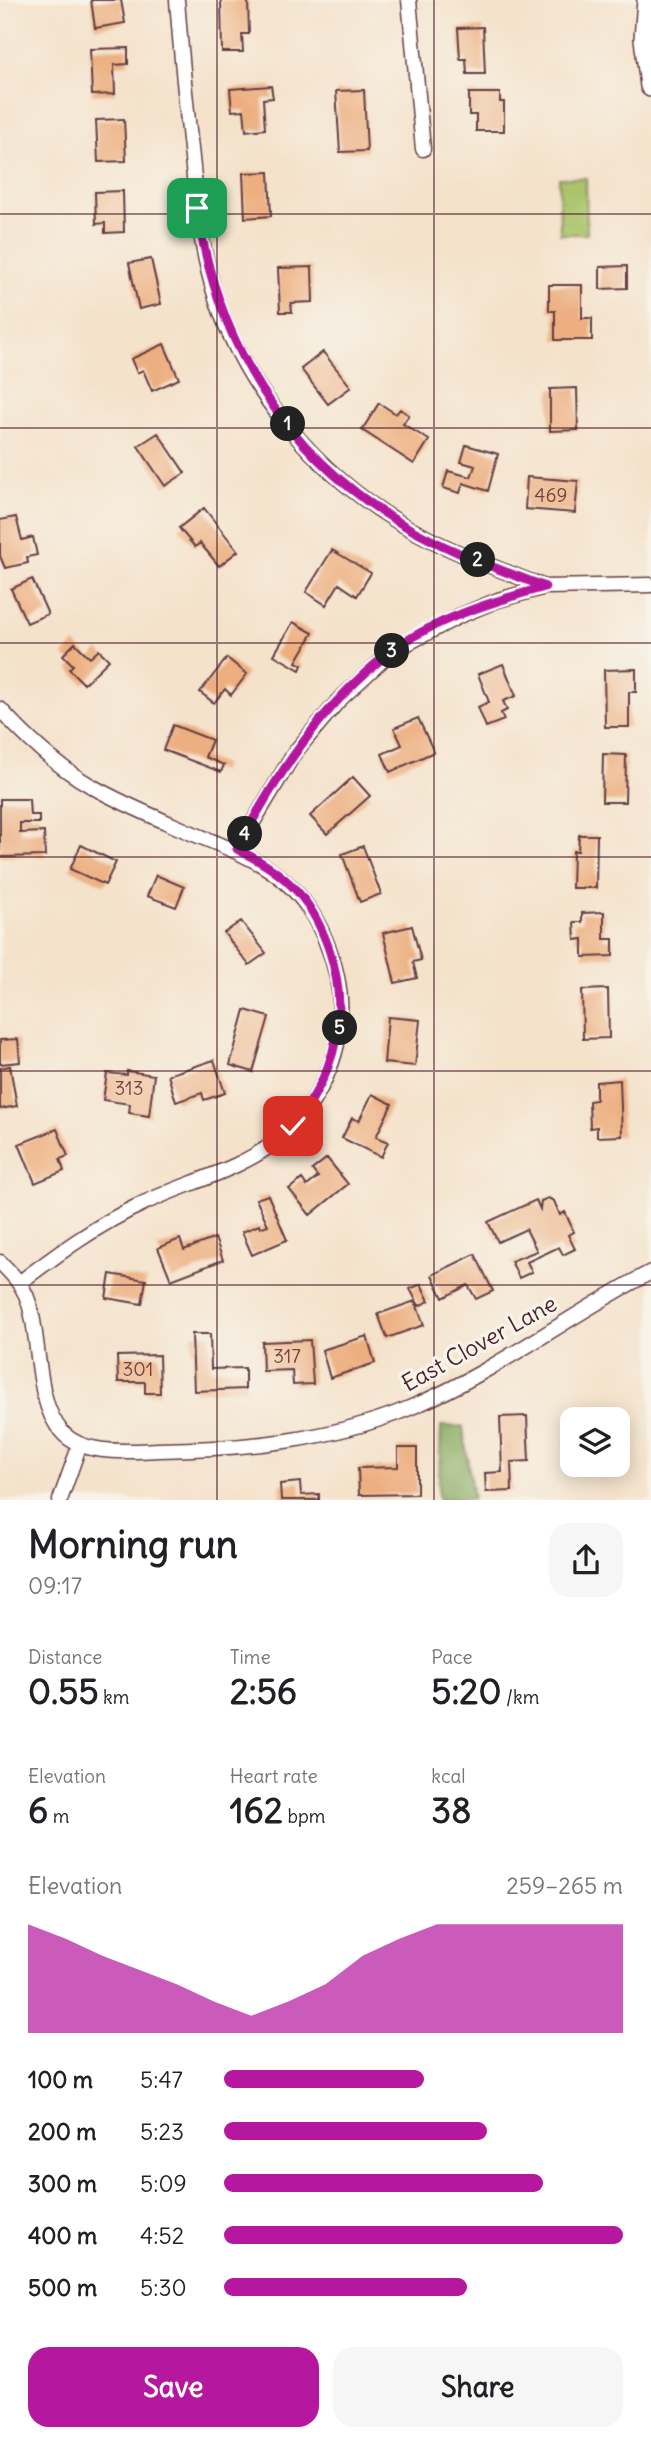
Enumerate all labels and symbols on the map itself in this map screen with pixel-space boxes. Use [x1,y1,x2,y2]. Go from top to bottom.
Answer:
pin [167,178,227,238]
pin: 1 [270,406,306,442]
house number: 469 [535,483,567,507]
pin: 2 [461,542,496,578]
pin: 3 [374,634,410,668]
pin: 4 [228,816,262,852]
pin: 5 [322,1010,358,1046]
house number: 313 [115,1076,143,1100]
pin [263,1096,323,1156]
street label: East Clover Lane [396,1288,562,1398]
house number: 317 [273,1344,301,1368]
house number: 301 [123,1357,153,1381]

